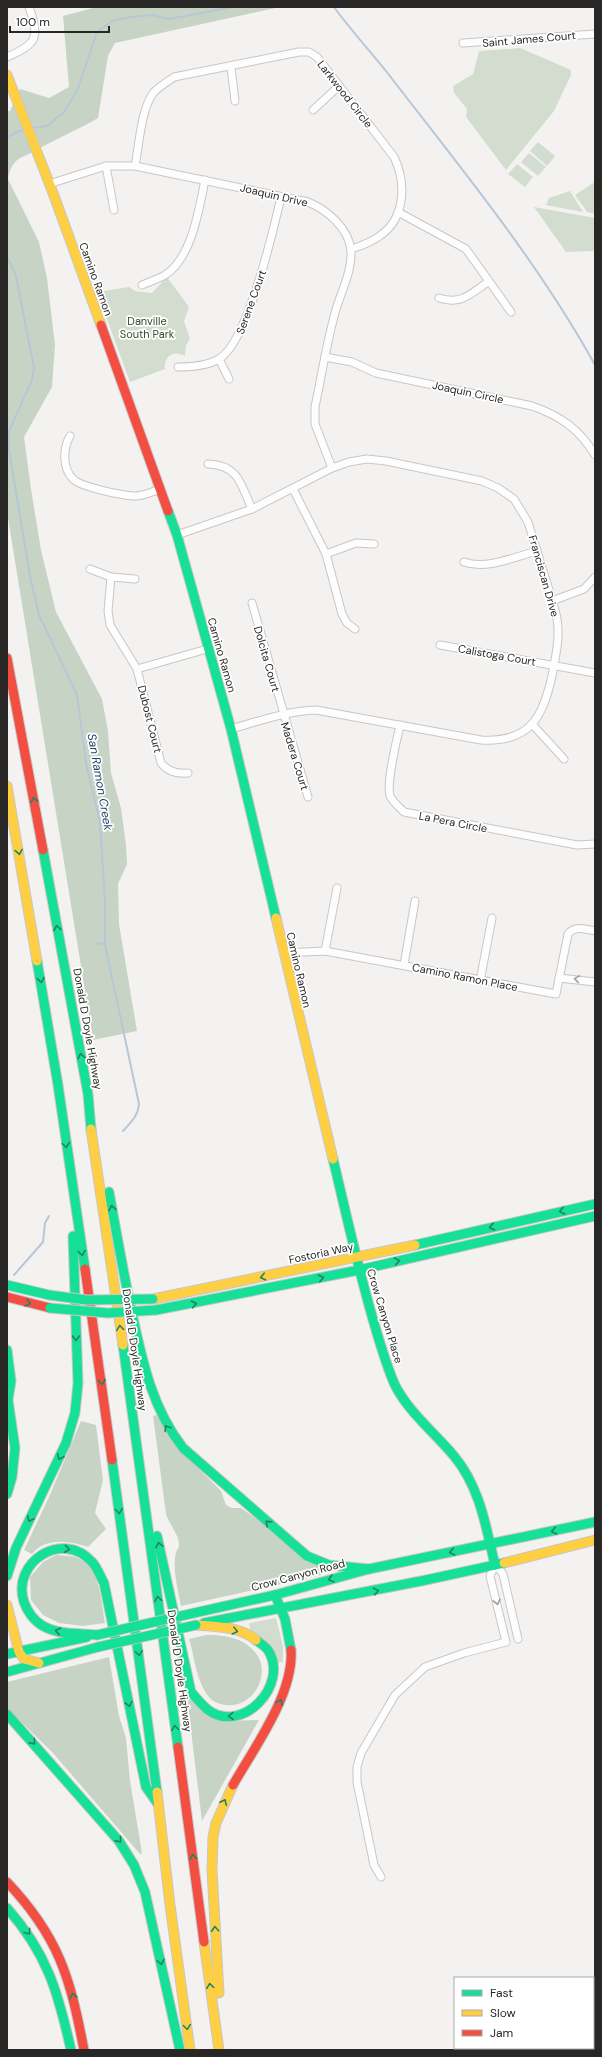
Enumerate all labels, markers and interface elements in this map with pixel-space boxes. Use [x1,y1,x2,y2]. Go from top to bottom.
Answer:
scale bar [10,8,109,34]
text: 100 m [16,14,50,30]
street label: Saint James Court [482,28,576,50]
street label: Larkwood Circle [314,57,376,131]
street label: Joaquin Drive [239,180,309,210]
street label: Camino Ramon [76,240,116,318]
street label: Serene Court [233,268,269,336]
park label: Danville South Park [120,314,175,341]
street label: Joaquin Circle [431,378,505,406]
street label: Franciscan Drive [526,534,562,618]
street label: Camino Ramon [205,616,239,694]
street label: Dolcita Court [251,624,283,694]
street label: Calistoga Court [457,641,537,669]
street label: Dubost Court [135,684,165,754]
street label: Madera Court [278,720,312,792]
water label: San Ramon Creek [84,732,117,833]
one-way arrow [30,797,38,803]
street label: La Pera Circle [418,809,488,835]
one-way arrow [14,849,22,855]
one-way arrow [54,925,62,931]
street label: Camino Ramon [284,931,314,1009]
street label: Camino Ramon Place [411,960,519,994]
street label: Donald D Doyle Highway [70,967,106,1091]
one-way arrow [574,975,580,984]
one-way arrow [36,977,45,983]
one-way arrow [78,1053,86,1059]
one-way arrow [61,1142,70,1148]
one-way arrow [108,1205,117,1211]
one-way arrow [559,1207,565,1215]
one-way arrow [488,1223,495,1231]
street label: Fostoria Way [287,1239,355,1267]
one-way arrow [77,1250,86,1256]
one-way arrow [394,1258,400,1266]
street label: Crow Canyon Place [364,1267,406,1365]
one-way arrow [260,1273,266,1281]
one-way arrow [318,1274,325,1282]
street label: Donald D Doyle Highway [119,1288,151,1412]
one-way arrow [25,1298,32,1306]
one-way arrow [191,1300,197,1308]
one-way arrow [116,1325,125,1331]
one-way arrow [72,1335,80,1341]
one-way arrow [97,1379,106,1385]
one-way arrow [165,1425,172,1432]
one-way arrow [57,1452,65,1460]
one-way arrow [114,1507,123,1514]
one-way arrow [27,1515,35,1522]
one-way arrow [265,1520,272,1527]
one-way arrow [551,1526,557,1534]
one-way arrow [155,1542,163,1548]
one-way arrow [64,1544,70,1553]
one-way arrow [448,1548,455,1556]
street label: Crow Canyon Road [250,1556,346,1594]
one-way arrow [328,1574,335,1583]
one-way arrow [372,1587,379,1595]
one-way arrow [154,1596,163,1602]
one-way arrow [492,1599,500,1605]
street label: Donald D Doyle Highway [164,1609,196,1733]
one-way arrow [232,1626,238,1634]
one-way arrow [55,1627,61,1635]
one-way arrow [134,1650,143,1656]
one-way arrow [275,1699,283,1706]
one-way arrow [125,1701,133,1707]
one-way arrow [228,1711,234,1720]
one-way arrow [171,1725,180,1731]
one-way arrow [29,1738,36,1745]
one-way arrow [220,1798,228,1805]
one-way arrow [114,1836,121,1843]
one-way arrow [189,1854,198,1860]
one-way arrow [211,1926,220,1932]
one-way arrow [23,1927,30,1934]
one-way arrow [157,1959,165,1965]
legend [454,1977,594,2049]
one-way arrow [206,1983,215,1989]
text: Fast [490,1985,513,2001]
one-way arrow [69,1992,77,1999]
text: Slow [490,2005,516,2021]
one-way arrow [182,2023,191,2030]
text: Jam [490,2025,513,2041]

